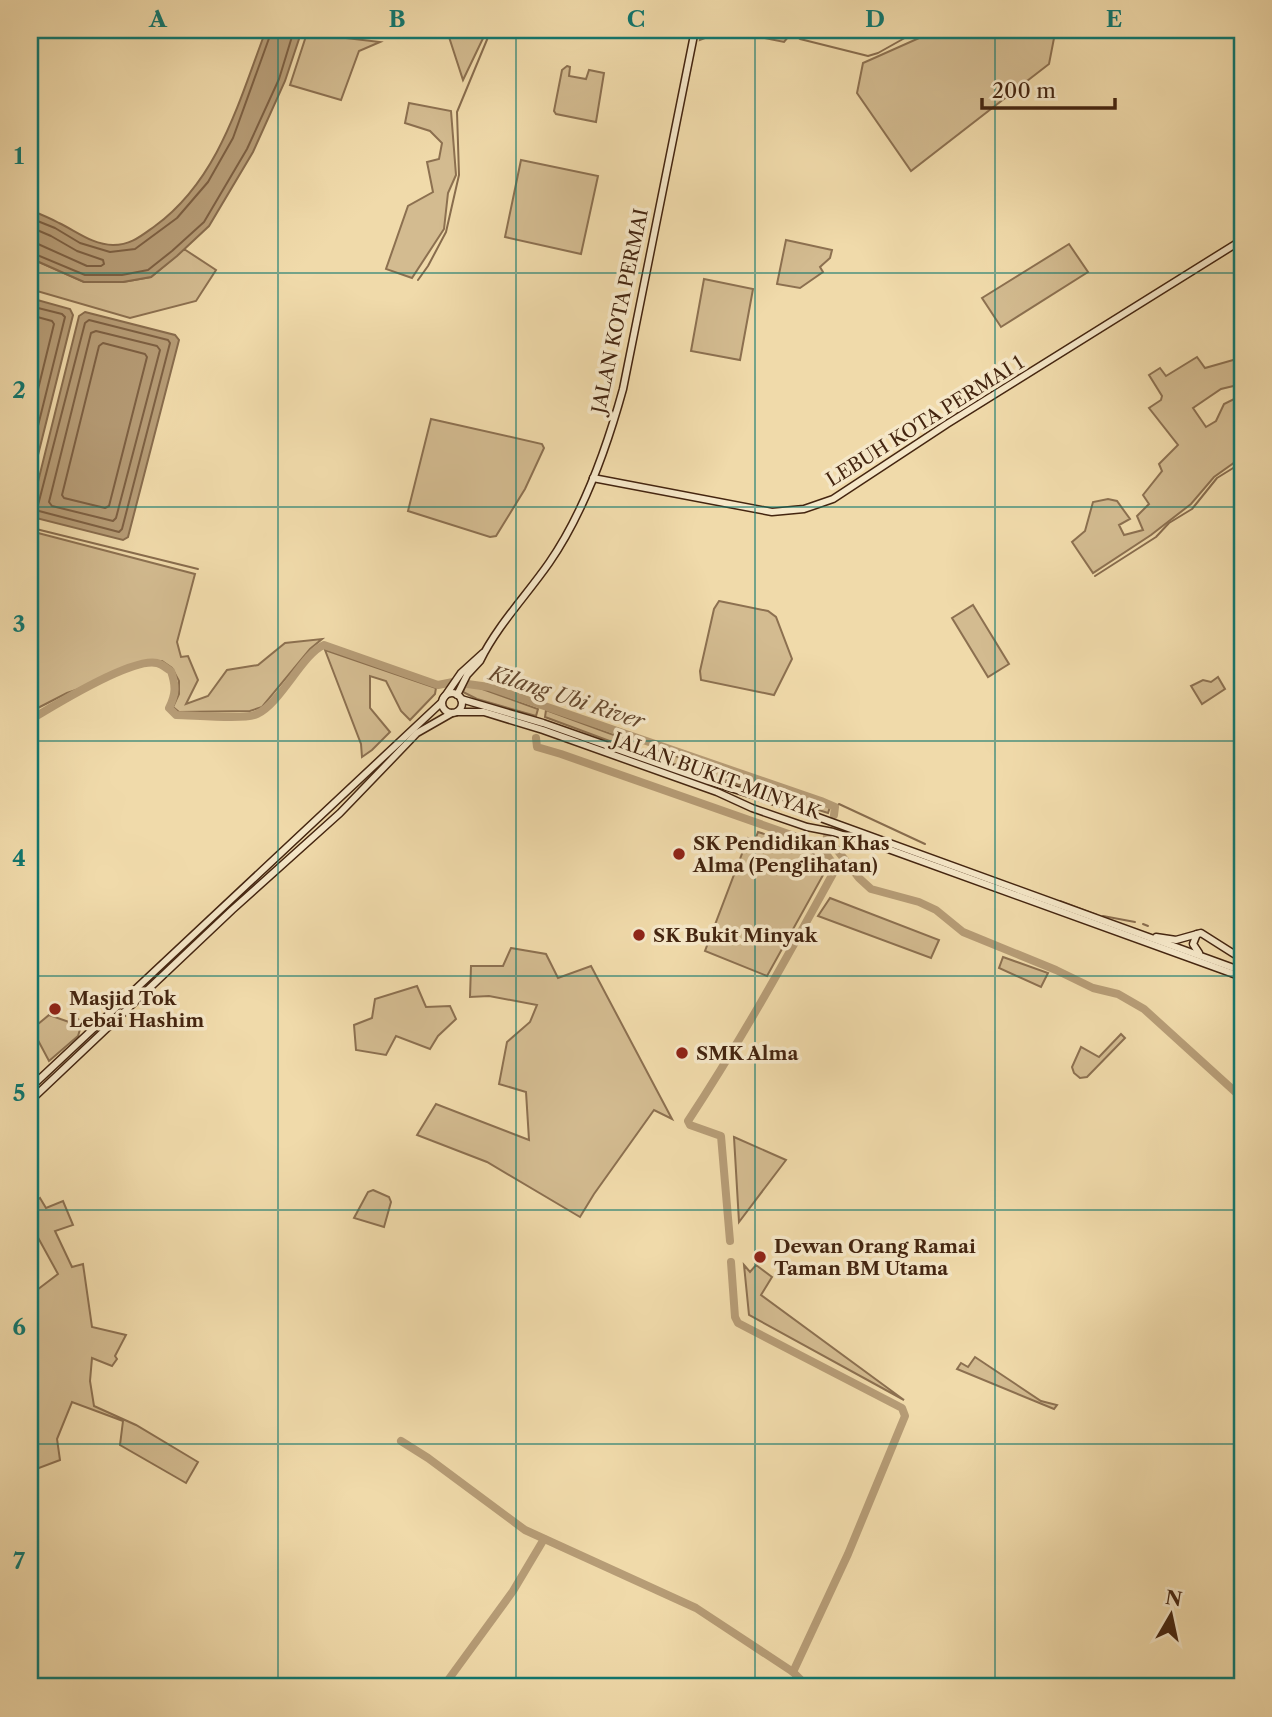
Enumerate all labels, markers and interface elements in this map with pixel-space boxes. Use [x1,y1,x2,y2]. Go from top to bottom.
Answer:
text: A [148,5,168,33]
text: B [388,5,406,33]
text: C [627,5,645,33]
text: D [865,5,885,33]
text: E [1106,5,1122,33]
scale bar [982,66,1114,110]
text: 200 m [992,78,1056,103]
text: 1 [14,142,25,170]
street label: JALAN KOTA PERMAI [586,206,653,418]
street label: LEBUH KOTA PERMAI 1 [822,351,1028,491]
text: 2 [12,376,26,404]
text: 3 [13,610,26,638]
water label: Kilang Ubi River [484,659,649,734]
street label: JALAN BUKIT MINYAK [607,727,825,825]
place label: SK Pendidikan Khas Alma (Penglihatan) [692,832,890,877]
text: 4 [12,844,26,872]
marker: SK Pendidikan Khas Alma (Penglihatan) [671,846,687,862]
place label: SK Bukit Minyak [653,924,818,947]
marker: SK Bukit Minyak [631,927,647,943]
place label: Masjid Tok Lebai Hashim [69,987,204,1032]
marker: Masjid Tok Lebai Hashim [47,1001,63,1017]
place label: SMK Alma [696,1042,799,1065]
marker: SMK Alma [674,1045,690,1061]
text: 5 [13,1079,25,1107]
place label: Dewan Orang Ramai Taman BM Utama [774,1235,976,1280]
marker: Dewan Orang Ramai Taman BM Utama [752,1249,768,1265]
text: 6 [12,1313,26,1341]
text: 7 [13,1547,25,1575]
north arrow [1136,1580,1206,1650]
text: N [1164,1586,1184,1611]

